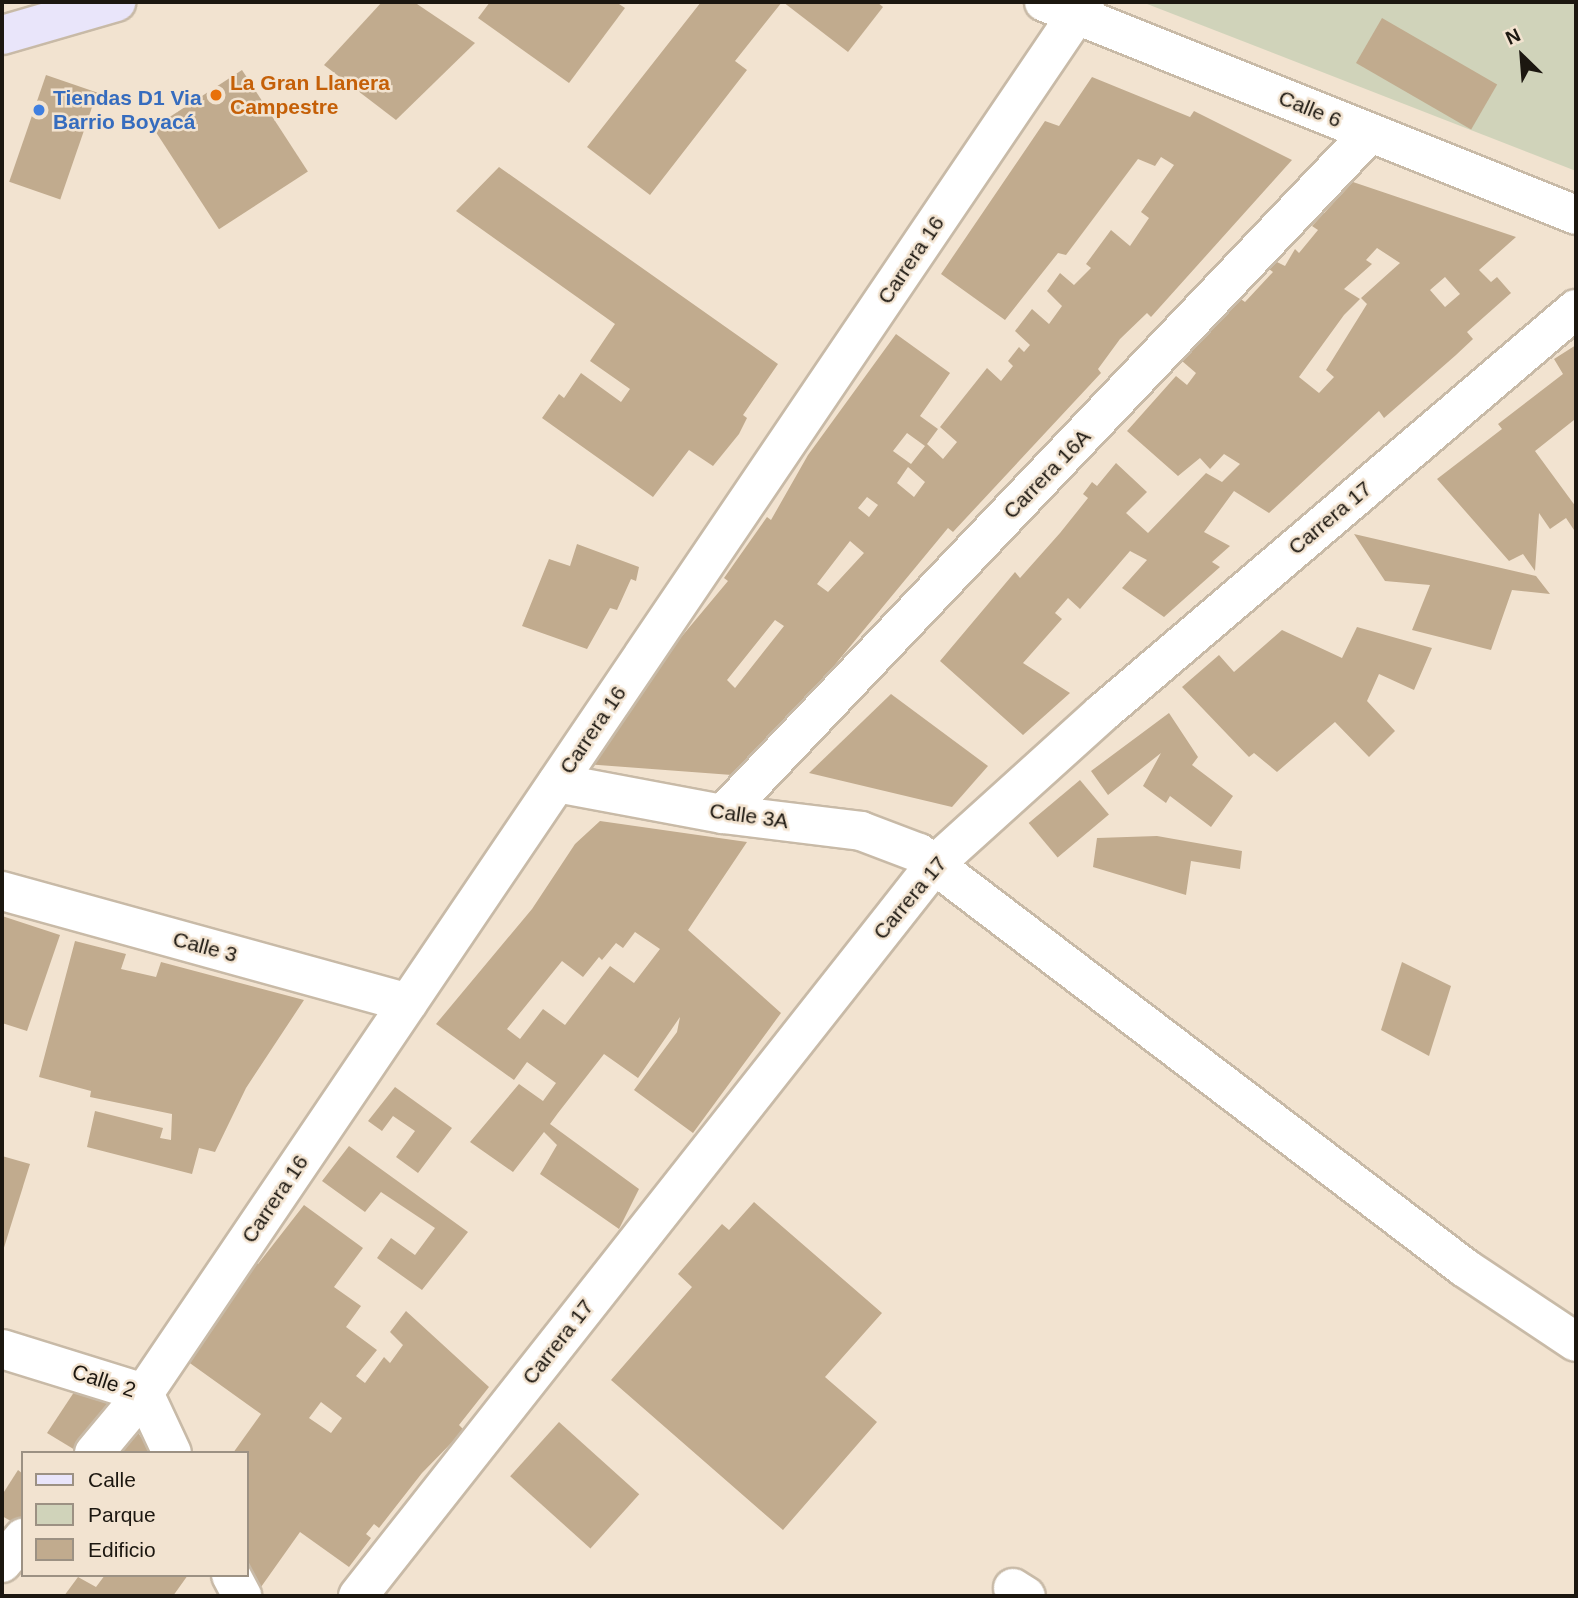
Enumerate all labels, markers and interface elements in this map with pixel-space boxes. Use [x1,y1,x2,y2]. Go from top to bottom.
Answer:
north arrow [1487,21,1557,91]
text: N [1502,24,1524,49]
place label: La Gran Llanera Campestre [230,70,390,120]
place label: Tiendas D1 Via Barrio Boyacá [53,85,202,135]
street label: Calle 6 [1275,85,1345,133]
marker: La Gran Llanera Campestre [208,87,224,103]
marker: Tiendas D1 Via Barrio Boyacá [31,102,47,118]
street label: Carrera 16 [872,211,950,309]
street label: Carrera 16A [998,424,1096,524]
street label: Carrera 17 [1283,476,1377,560]
street label: Carrera 16 [554,681,632,779]
street label: Calle 3A [708,798,790,834]
street label: Carrera 17 [868,851,952,945]
street label: Calle 3 [170,926,240,968]
street label: Carrera 16 [236,1150,314,1248]
street label: Carrera 17 [517,1295,599,1389]
street label: Calle 2 [69,1359,139,1403]
legend [21,1451,248,1577]
text: Calle [88,1468,136,1491]
text: Parque [88,1503,156,1526]
text: Edificio [88,1538,156,1561]

